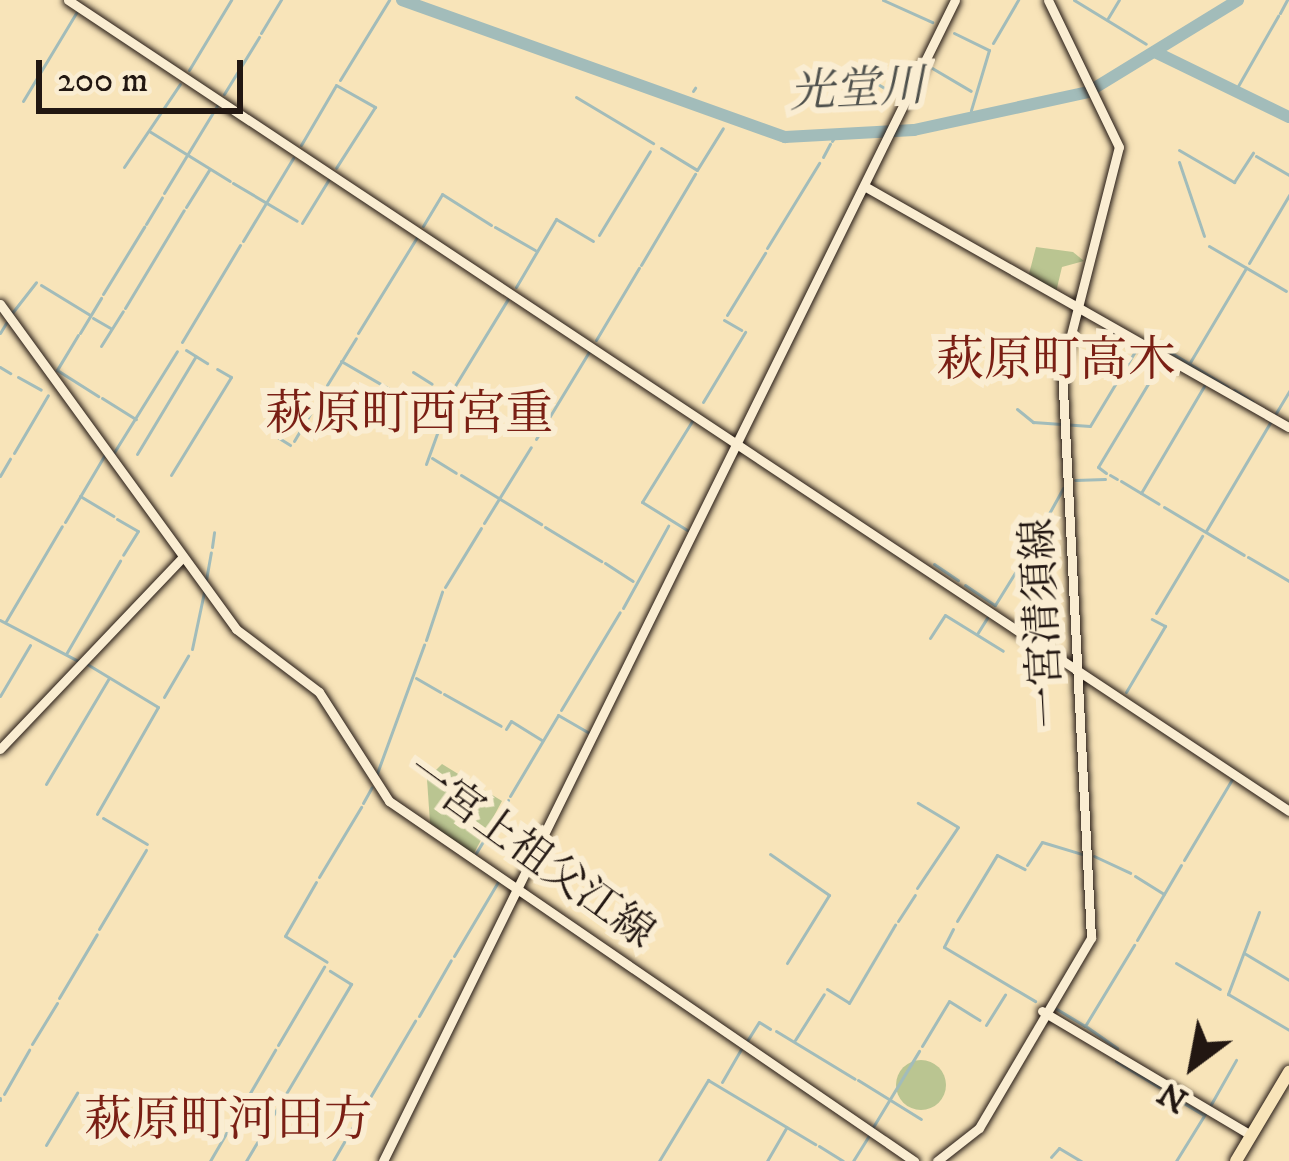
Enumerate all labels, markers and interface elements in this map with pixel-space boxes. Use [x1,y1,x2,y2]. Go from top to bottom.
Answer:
scale bar [42,36,249,110]
text: 200 m [57,58,148,103]
water label: 光堂川 [788,61,926,121]
district label: 萩原町高木 [936,333,1176,391]
district label: 萩原町西宮重 [265,387,553,445]
street label: 一宮清須線 [1013,517,1075,729]
street label: 一宮上祖父江線 [396,746,664,960]
north arrow [1133,1005,1253,1125]
text: N [1151,1071,1196,1121]
district label: 萩原町河田方 [84,1093,372,1151]

